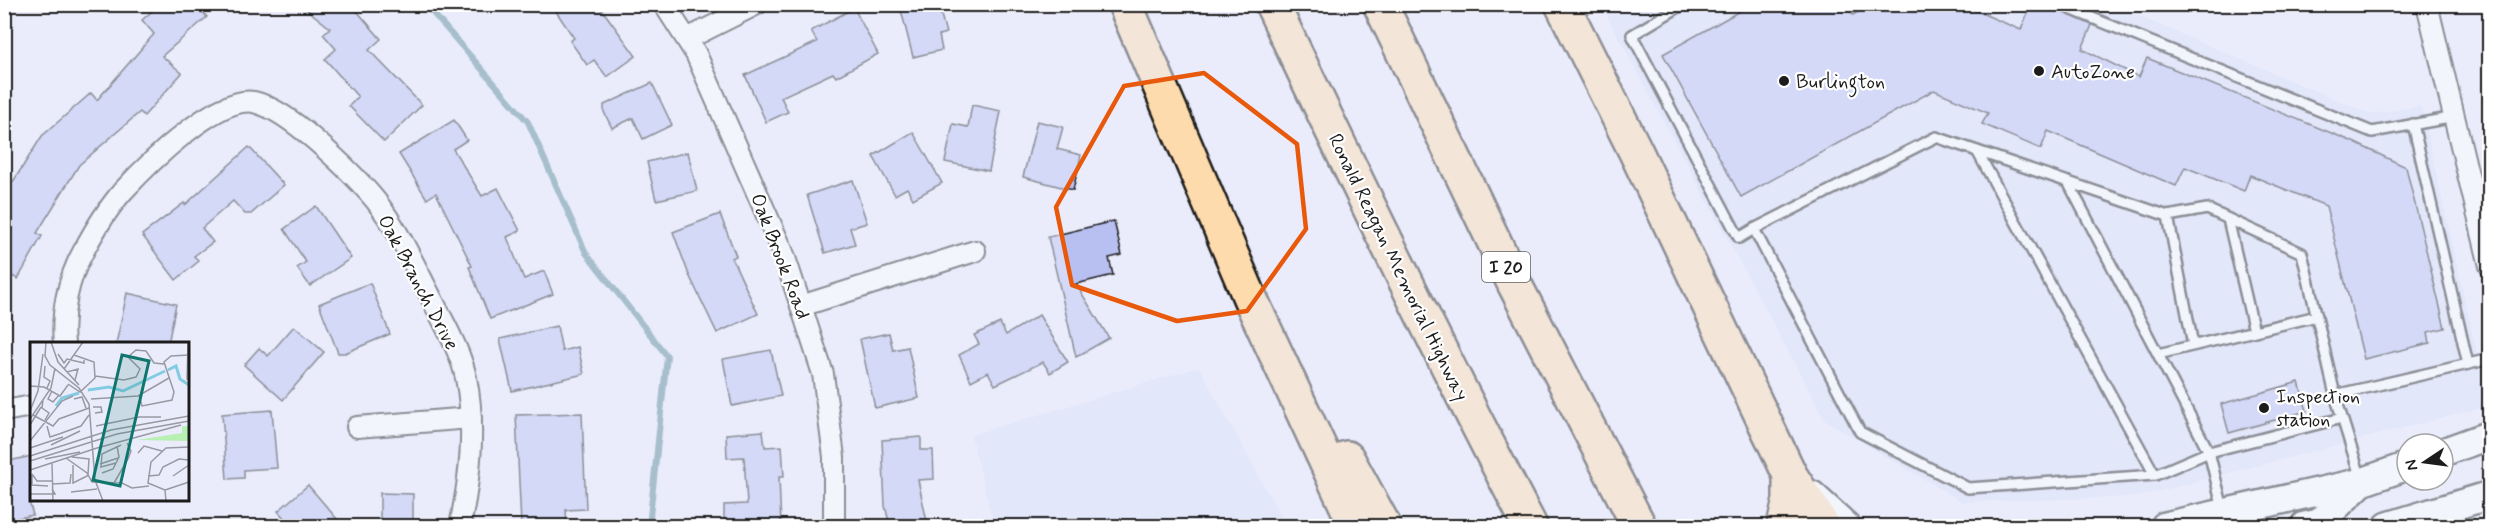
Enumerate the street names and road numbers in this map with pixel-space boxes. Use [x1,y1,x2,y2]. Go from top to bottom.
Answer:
street label: Ronald Reagan Memorial Highway [1320,129,1474,406]
street label: Oak Brook Road [743,190,816,323]
street label: Oak Branch Drive [371,210,465,355]
road number: I 20 [1482,252,1530,282]

